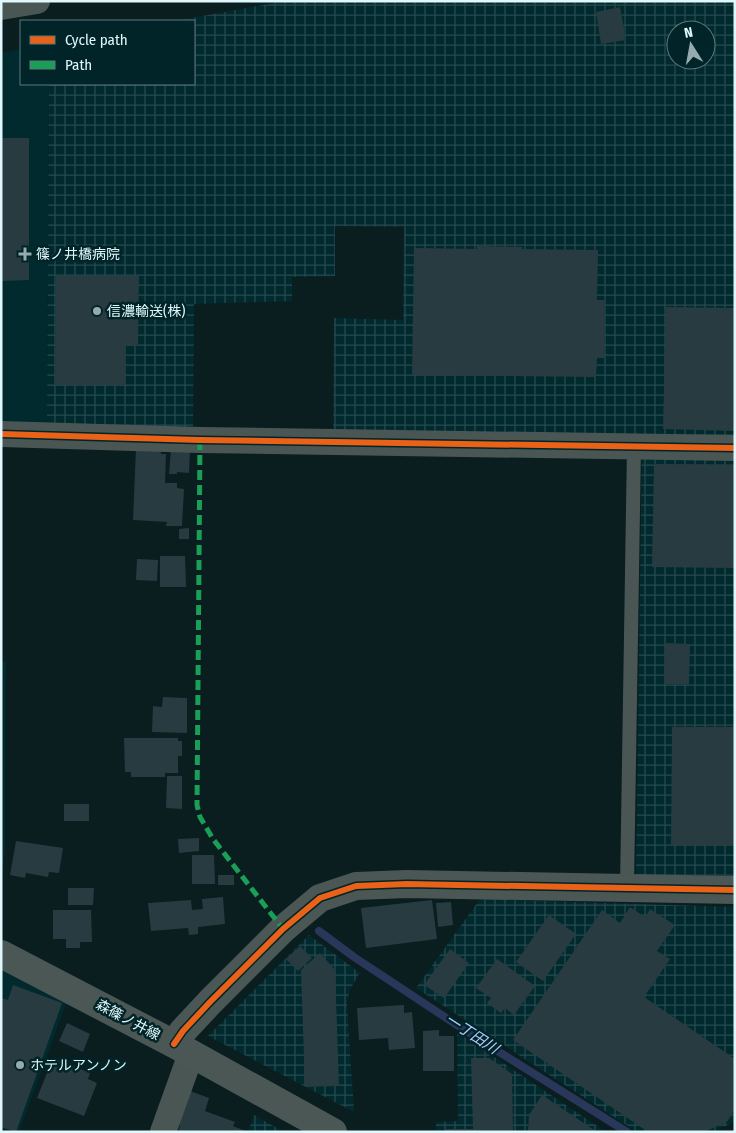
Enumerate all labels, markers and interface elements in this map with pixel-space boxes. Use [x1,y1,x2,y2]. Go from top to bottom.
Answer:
legend [20,20,195,85]
north arrow [666,20,716,70]
text: N [683,24,694,42]
text: Cycle path [65,31,128,49]
text: Path [65,56,92,74]
place label: 篠ノ井橋病院 [36,246,120,263]
marker: 篠ノ井橋病院 [18,247,32,261]
place label: 信濃輸送(株) [107,303,185,320]
marker: 信濃輸送(株) [91,305,103,317]
street label: 森篠ノ井線 [93,996,163,1044]
water label: 一丁田川 [442,1010,504,1059]
place label: ホテルアンノン [30,1057,127,1074]
marker: ホテルアンノン [14,1059,26,1071]

